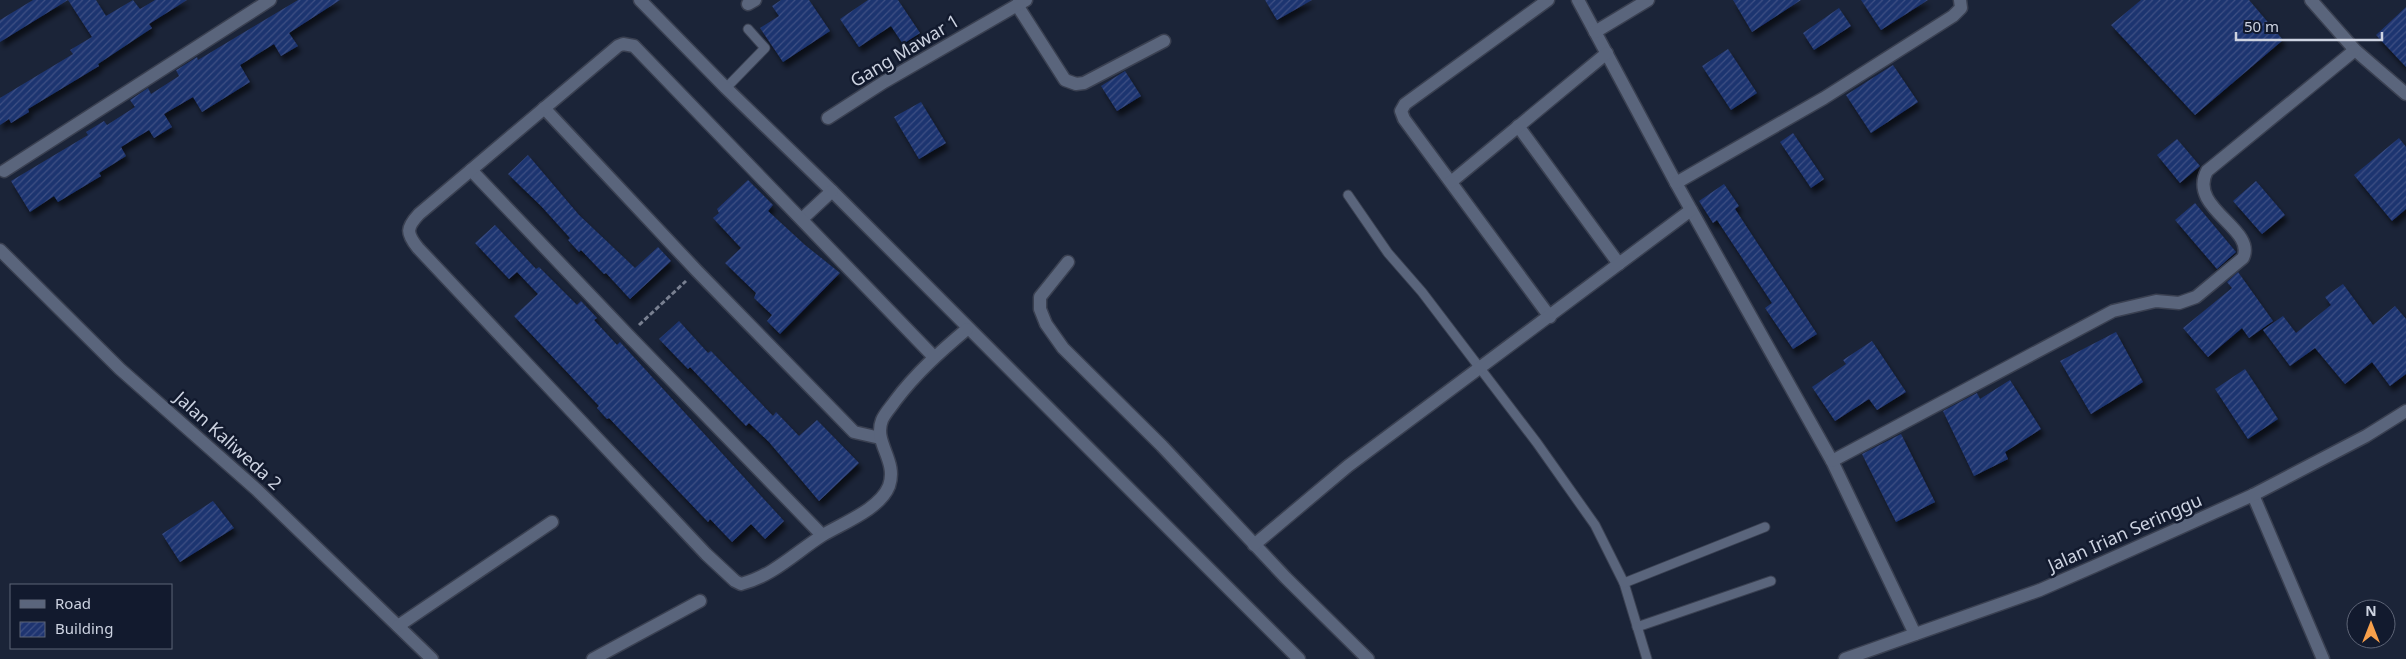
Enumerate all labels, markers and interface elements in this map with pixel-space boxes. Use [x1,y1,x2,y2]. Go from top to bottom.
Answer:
street label: Gang Mawar 1 [846,8,963,92]
scale bar [2236,10,2382,42]
text: 50 m [2244,16,2279,36]
street label: Jalan Kaliweda 2 [168,384,287,495]
street label: Jalan Irian Seringgu [2042,487,2205,578]
legend [10,584,172,649]
text: Road [55,593,91,613]
north arrow [2346,599,2396,649]
text: N [2365,601,2377,620]
text: Building [55,618,113,638]

